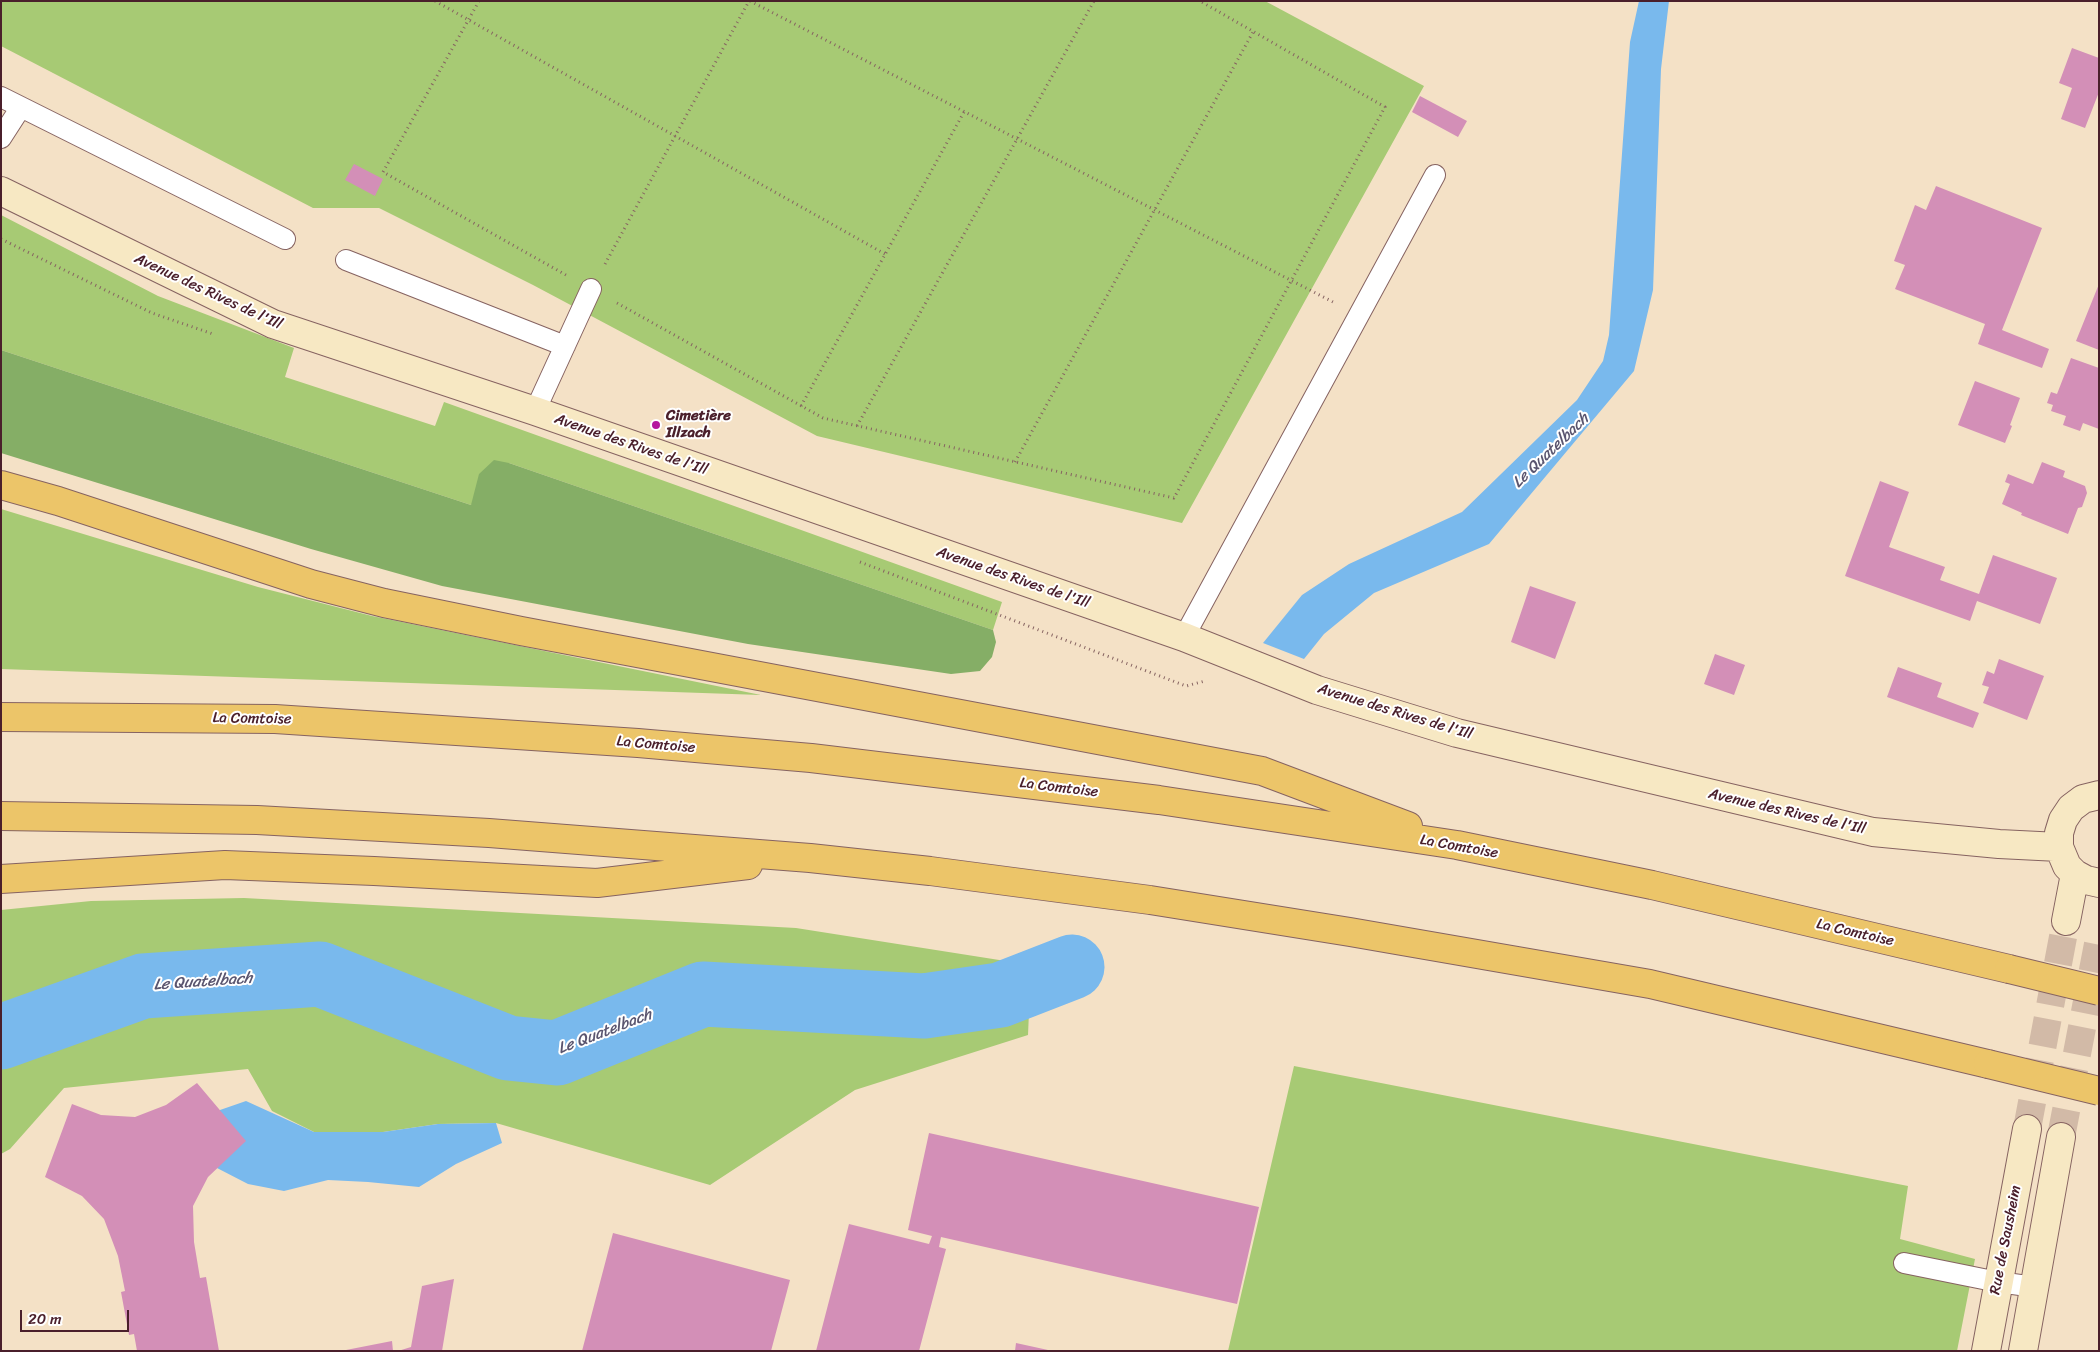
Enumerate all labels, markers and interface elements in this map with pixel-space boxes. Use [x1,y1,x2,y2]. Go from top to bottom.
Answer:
street label: Avenue des Rives de l'Ill [131,250,285,334]
place label: Cimetière Illzach [666,407,731,442]
street label: Avenue des Rives de l'Ill [552,410,710,480]
water label: Le Quatelbach [1509,410,1593,492]
marker: Cimetière Illzach [650,419,662,431]
street label: Avenue des Rives de l'Ill [934,543,1092,613]
street label: Avenue des Rives de l'Ill [1315,680,1475,744]
street label: La Comtoise [212,709,292,729]
street label: La Comtoise [616,733,696,757]
street label: La Comtoise [1019,774,1099,802]
street label: Avenue des Rives de l'Ill [1707,785,1867,839]
street label: La Comtoise [1419,831,1499,863]
street label: La Comtoise [1814,915,1896,951]
water label: Le Quatelbach [153,969,253,995]
water label: Le Quatelbach [555,1005,655,1059]
street label: Rue de Sausheim [1987,1184,2025,1296]
scale bar [22,1300,131,1332]
text: 20 m [28,1306,62,1332]

